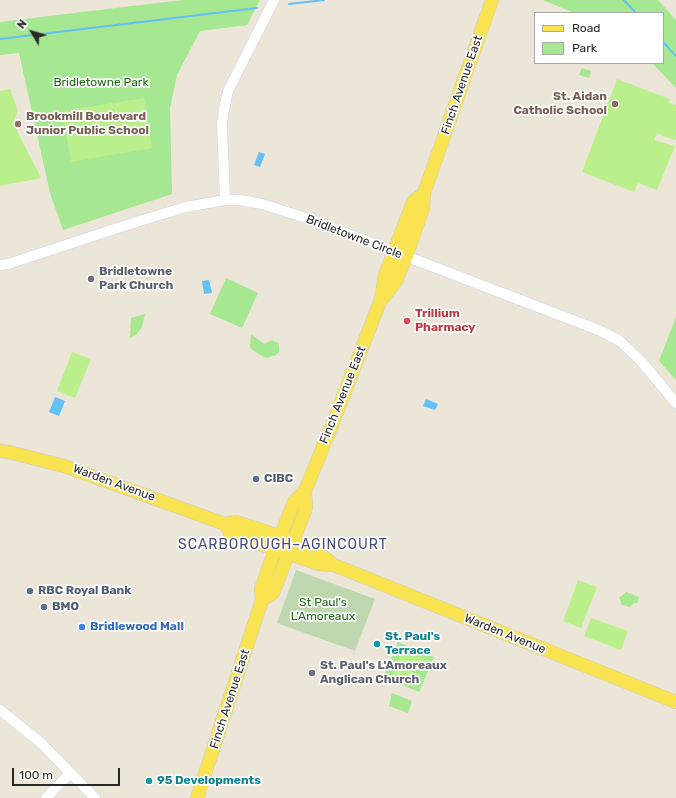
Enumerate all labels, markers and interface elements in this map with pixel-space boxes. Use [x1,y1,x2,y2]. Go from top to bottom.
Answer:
north arrow [12,12,52,52]
legend [534,12,664,64]
text: N [15,17,30,31]
text: Road [572,21,600,35]
street label: Finch Avenue East [438,34,486,136]
text: Park [572,41,597,55]
park label: Bridletowne Park [53,76,149,90]
place label: St. Aidan Catholic School [513,90,607,118]
marker: St. Aidan Catholic School [610,99,620,109]
place label: Brookmill Boulevard Junior Public School [26,110,149,138]
marker: Brookmill Boulevard Junior Public School [13,119,23,129]
street label: Bridletowne Circle [304,212,404,262]
place label: Bridletowne Park Church [99,265,173,293]
marker: Bridletowne Park Church [86,274,96,284]
place label: Trillium Pharmacy [415,307,476,335]
marker: Trillium Pharmacy [402,316,412,326]
street label: Finch Avenue East [317,344,369,446]
street label: Warden Avenue [71,461,157,505]
place label: CIBC [264,472,293,486]
marker: CIBC [251,474,261,484]
district label: SCARBOROUGH–AGINCOURT [178,537,388,553]
place label: RBC Royal Bank [38,584,131,598]
marker: RBC Royal Bank [25,586,35,596]
park label: St Paul's L'Amoreaux [291,596,355,624]
place label: BMO [52,600,79,614]
marker: BMO [39,602,49,612]
street label: Warden Avenue [462,611,548,657]
place label: Bridlewood Mall [90,620,184,634]
marker: Bridlewood Mall [77,622,87,632]
place label: St. Paul's Terrace [385,630,440,658]
marker: St. Paul's Terrace [372,639,382,649]
street label: Finch Avenue East [207,647,253,751]
place label: St. Paul's L'Amoreaux Anglican Church [320,659,447,687]
marker: St. Paul's L'Amoreaux Anglican Church [307,668,317,678]
scale bar [14,760,122,786]
text: 100 m [19,768,53,782]
place label: 95 Developments [157,774,261,788]
marker: 95 Developments [144,776,154,786]

